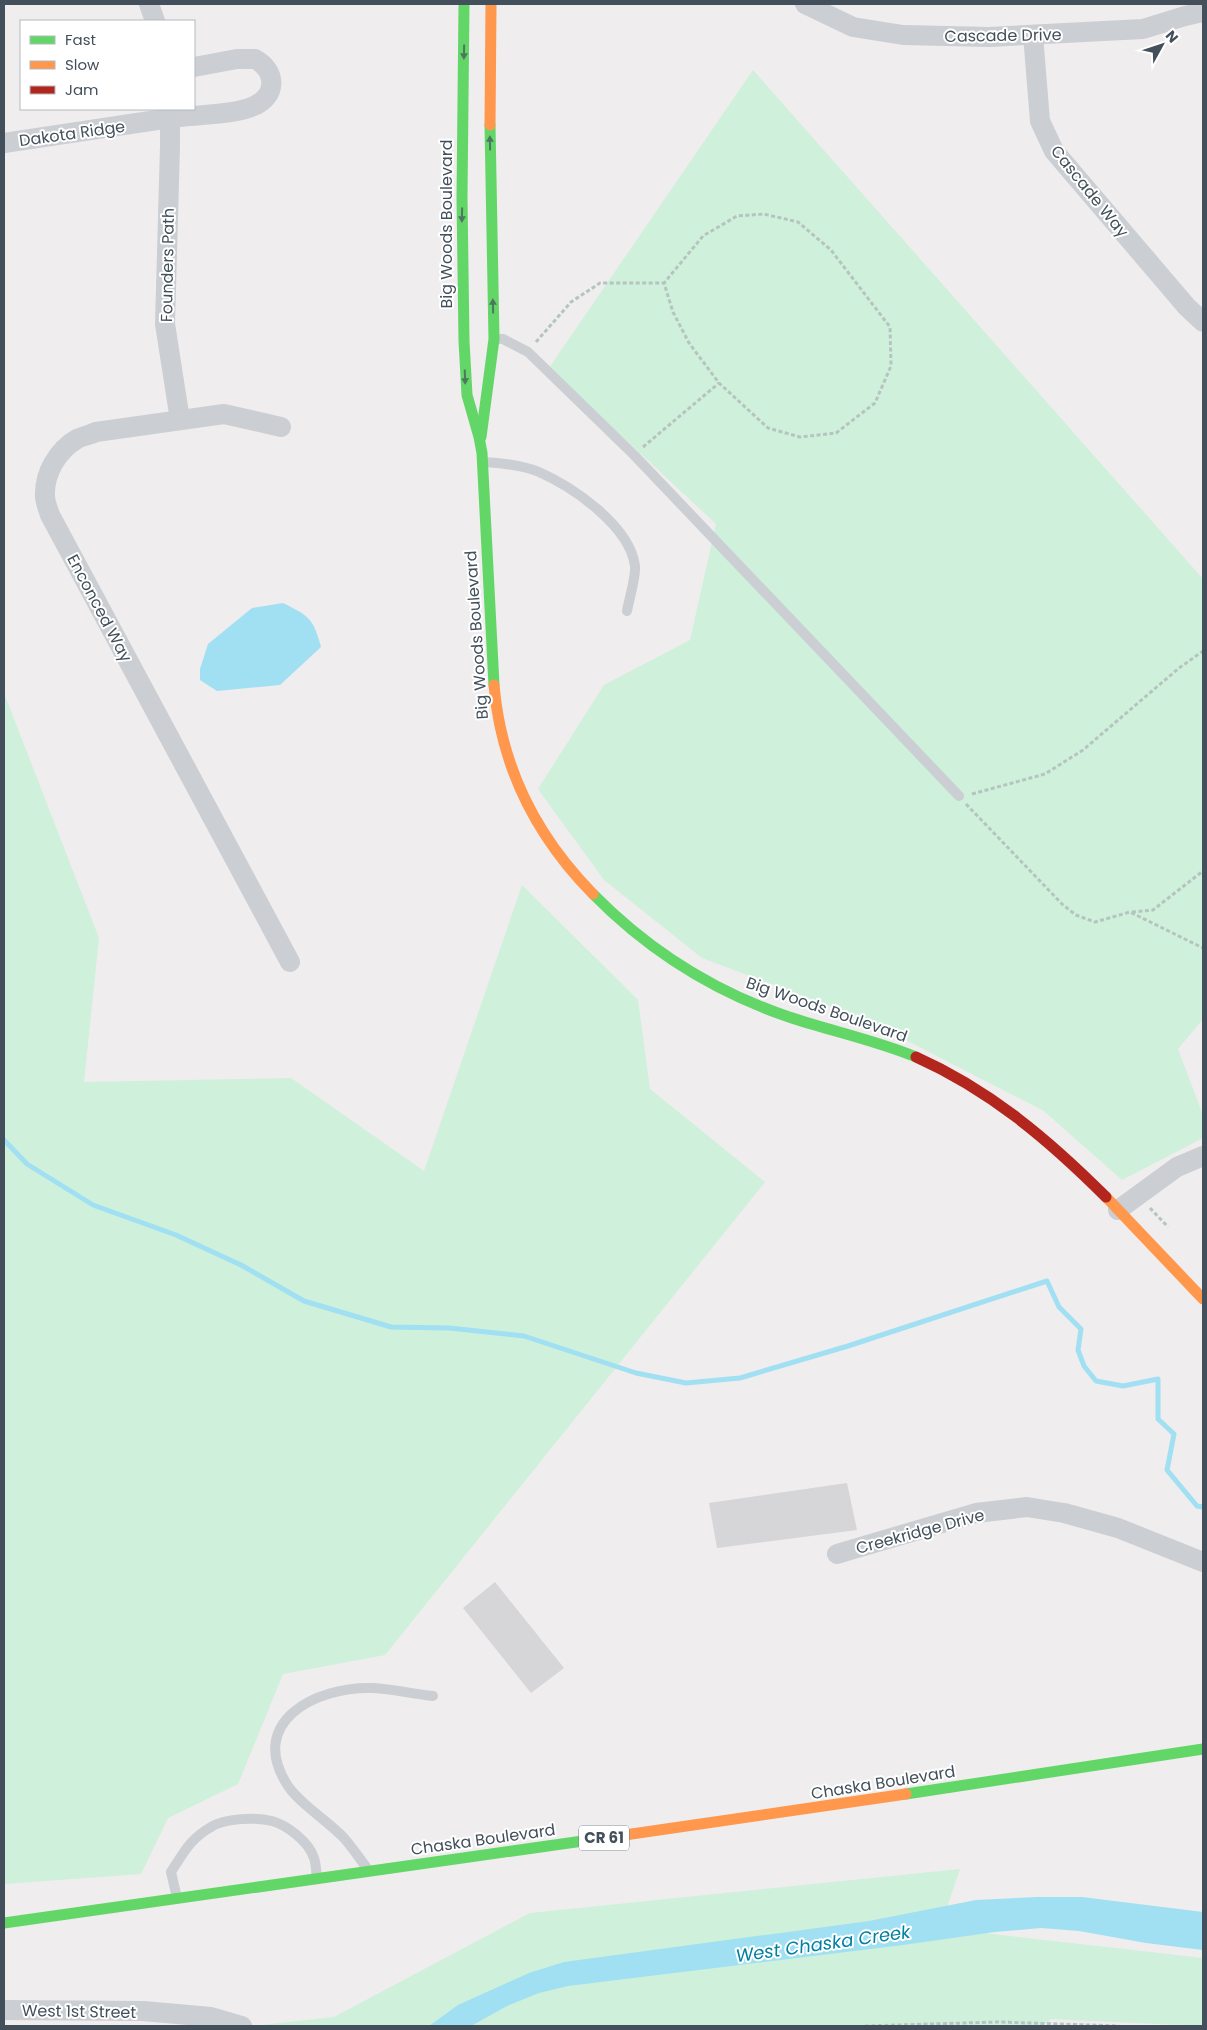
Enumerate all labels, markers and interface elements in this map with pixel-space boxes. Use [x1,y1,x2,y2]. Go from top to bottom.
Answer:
legend [20,20,195,110]
north arrow [1137,20,1187,70]
street label: Cascade Drive [944,23,1062,48]
text: N [1161,26,1183,47]
text: Fast [65,29,96,50]
one-way arrow [460,45,468,61]
text: Slow [65,54,100,75]
text: Jam [65,79,99,100]
street label: Dakota Ridge [18,115,127,152]
one-way arrow [486,135,494,151]
street label: Big Woods Boulevard [435,139,458,309]
street label: Cascade Way [1045,140,1134,242]
one-way arrow [458,207,466,223]
street label: Founders Path [155,208,180,322]
one-way arrow [489,298,497,314]
one-way arrow [461,370,469,386]
street label: Enconced Way [62,550,138,666]
street label: Big Woods Boulevard [459,550,494,720]
street label: Big Woods Boulevard [743,971,911,1048]
street label: Creekridge Drive [853,1503,987,1560]
street label: Chaska Boulevard [809,1760,957,1805]
street label: Chaska Boulevard [409,1818,557,1861]
road number: CR 61 [579,1826,629,1850]
water label: West Chaska Creek [734,1919,913,1968]
street label: West 1st Street [22,1999,137,2024]

